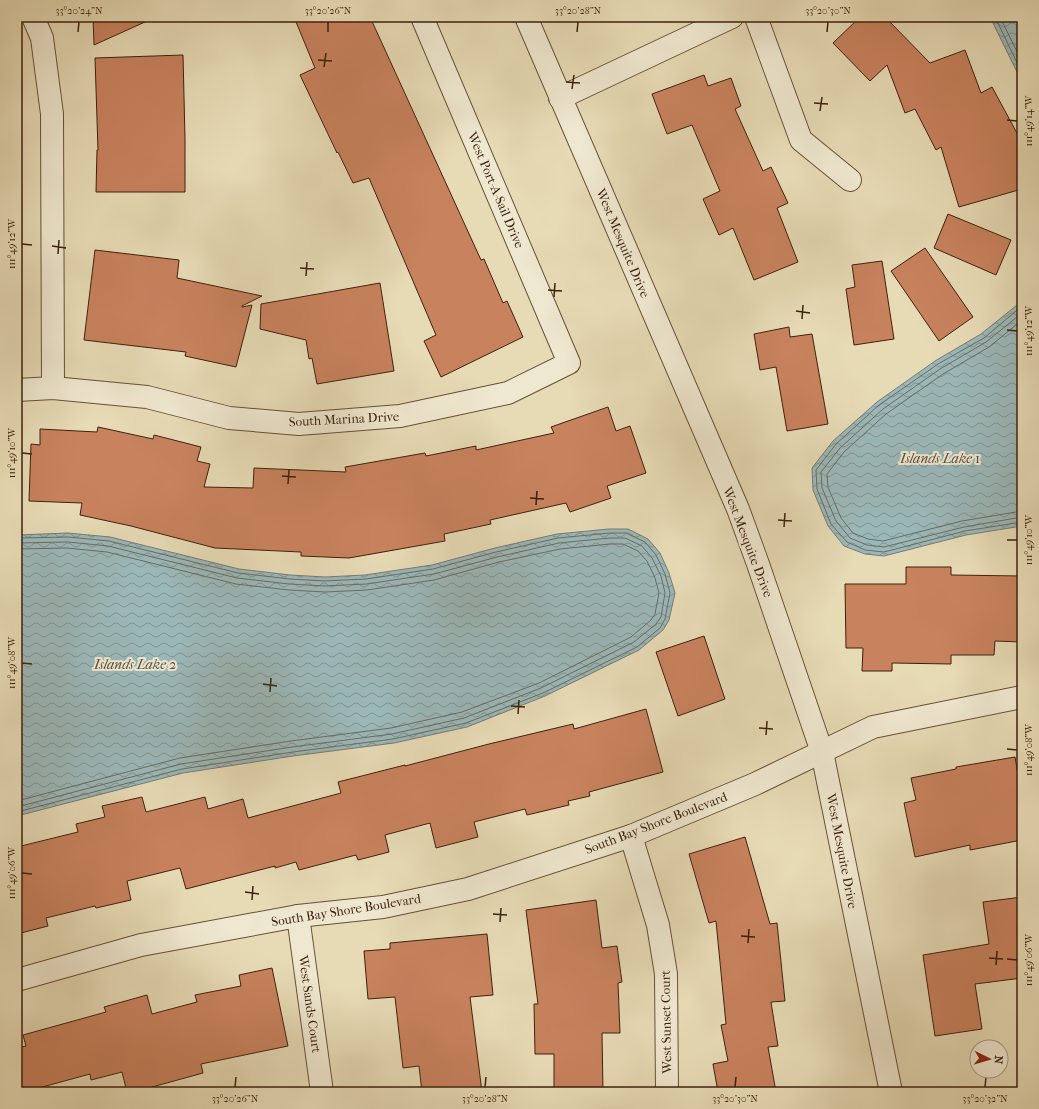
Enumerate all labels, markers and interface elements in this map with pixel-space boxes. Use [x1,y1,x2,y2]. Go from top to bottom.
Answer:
text: 33°20'24"N [55,5,103,17]
text: 33°20'26"N [305,5,352,17]
text: 33°20'28"N [555,5,602,17]
text: 33°20'30"N [805,5,851,17]
text: 111°49'14"W [1023,94,1035,146]
street label: West Port-A-Sail Drive [464,129,527,251]
street label: West Mesquite Drive [593,185,653,300]
text: 111°49'12"W [6,218,18,269]
text: 111°49'12"W [1023,305,1035,356]
street label: South Marina Drive [288,409,400,429]
text: 111°49'10"W [6,427,18,478]
water label: Islands Lake 1 [899,450,980,467]
street label: West Mesquite Drive [720,484,776,600]
text: 111°49'10"W [1023,514,1035,565]
text: 111°49'08"W [6,636,18,689]
water label: Islands Lake 2 [93,656,176,673]
text: 111°49'08"W [1023,723,1035,776]
street label: South Bay Shore Boulevard [583,789,730,857]
street label: West Mesquite Drive [823,791,861,910]
text: 111°49'06"W [6,846,18,899]
street label: South Bay Shore Boulevard [270,891,423,929]
text: 111°49'06"W [1023,933,1035,986]
street label: West Sands Court [296,953,324,1054]
street label: West Sunset Court [658,970,674,1075]
north arrow [969,1039,1009,1079]
text: N [992,1055,1005,1065]
text: 33°20'26"N [212,1093,259,1105]
text: 33°20'28"N [462,1093,509,1105]
text: 33°20'30"N [712,1093,758,1105]
text: 33°20'32"N [962,1093,1008,1105]

